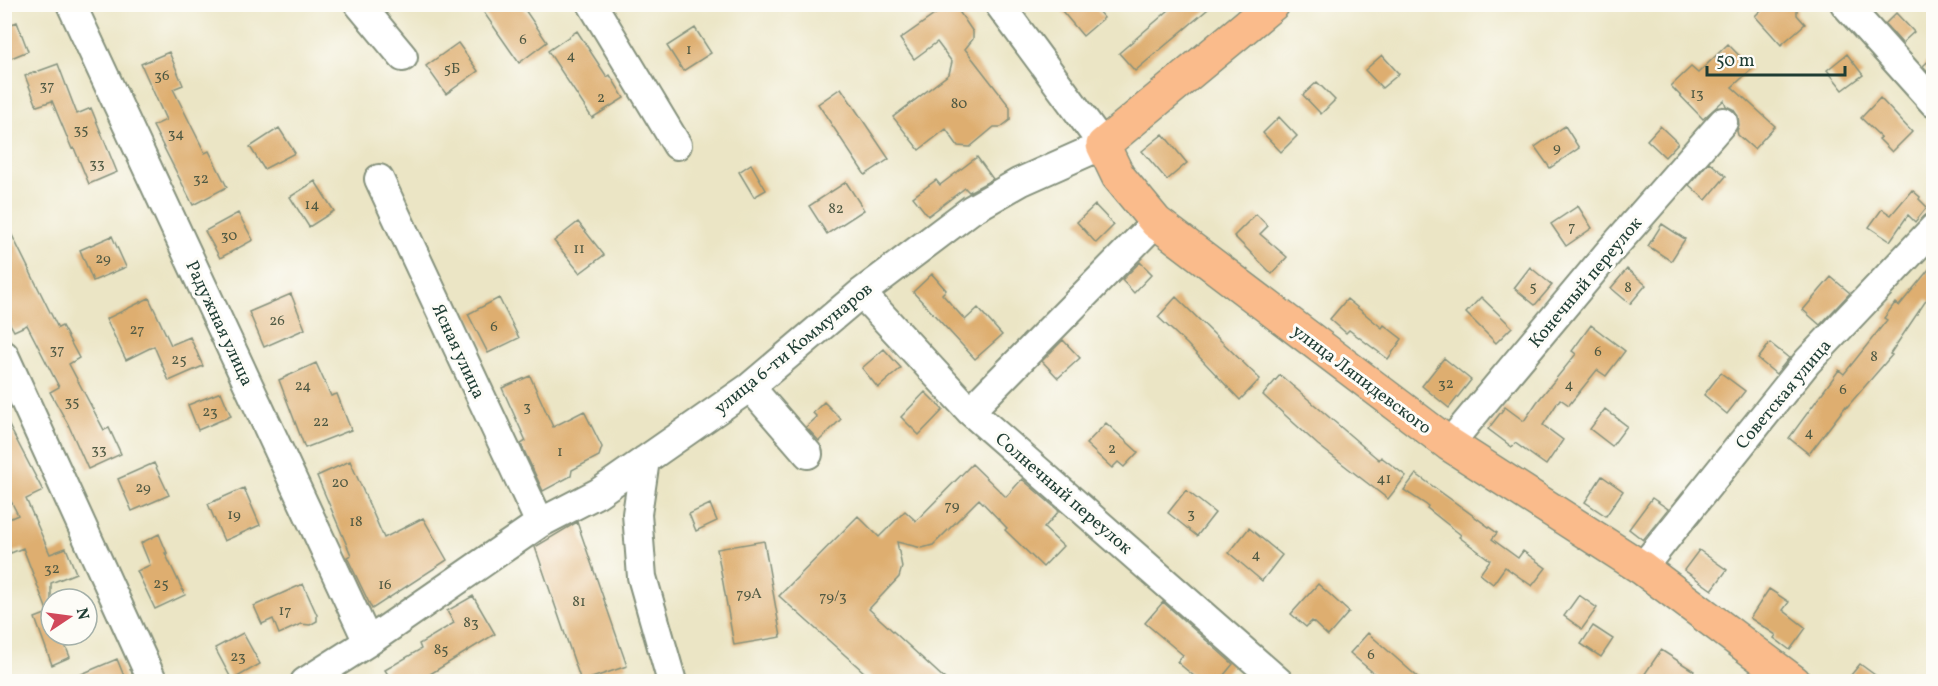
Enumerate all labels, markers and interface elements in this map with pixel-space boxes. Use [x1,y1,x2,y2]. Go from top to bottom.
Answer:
house number: 6 [519,30,527,51]
scale bar [1707,39,1845,77]
house number: 1 [686,40,692,61]
house number: 4 [567,46,576,67]
text: 50 m [1716,49,1755,74]
house number: 5Б [444,59,460,80]
house number: 36 [154,66,170,87]
house number: 37 [40,76,54,97]
house number: 13 [1690,84,1704,105]
house number: 2 [597,88,605,109]
house number: 80 [951,94,967,115]
house number: 35 [74,120,88,141]
house number: 34 [168,124,184,145]
house number: 9 [1553,138,1561,159]
house number: 33 [89,154,105,175]
house number: 32 [193,169,209,190]
house number: 14 [305,195,319,216]
house number: 82 [828,199,844,220]
street label: Конечный переулок [1524,212,1649,354]
house number: 7 [1568,217,1576,238]
house number: 30 [221,226,237,247]
house number: 11 [573,239,585,260]
house number: 29 [95,249,111,270]
street label: Радужная улица [179,257,259,391]
street label: улица 6-ти Коммунаров [709,277,878,421]
house number: 5 [1529,277,1537,298]
house number: 8 [1624,278,1632,299]
street label: Ясная улица [425,300,491,403]
house number: 26 [269,311,285,332]
house number: 6 [490,317,498,338]
street label: улица Ляпидевского [1286,319,1436,441]
house number: 27 [130,320,144,341]
street label: Советская улица [1731,334,1838,456]
house number: 37 [50,340,64,361]
house number: 6 [1594,342,1602,363]
house number: 8 [1870,347,1878,368]
house number: 25 [171,350,187,371]
house number: 32 [1438,374,1454,395]
house number: 4 [1565,375,1574,396]
house number: 24 [295,376,311,397]
house number: 6 [1839,380,1847,401]
house number: 35 [65,392,79,413]
house number: 3 [523,397,531,418]
house number: 23 [202,402,218,423]
house number: 22 [313,412,329,433]
house number: 4 [1805,423,1814,444]
street label: Солнечный переулок [989,427,1137,561]
house number: 2 [1108,439,1116,460]
house number: 33 [91,440,107,461]
house number: 1 [557,442,563,463]
house number: 41 [1377,469,1391,490]
house number: 20 [332,473,348,494]
house number: 29 [135,478,151,499]
house number: 79 [945,496,960,517]
house number: 3 [1187,504,1195,525]
house number: 19 [227,505,241,526]
house number: 18 [349,512,363,533]
house number: 4 [1252,545,1261,566]
house number: 32 [44,559,60,580]
house number: 25 [153,574,169,595]
house number: 16 [378,575,392,596]
house number: 79А [736,584,762,605]
north arrow [39,587,99,647]
house number: 79/3 [819,587,847,608]
house number: 81 [572,592,586,613]
house number: 17 [278,601,292,622]
text: N [70,606,94,623]
house number: 83 [463,613,479,634]
house number: 85 [434,640,448,661]
house number: 6 [1367,645,1375,666]
house number: 23 [230,647,246,668]

